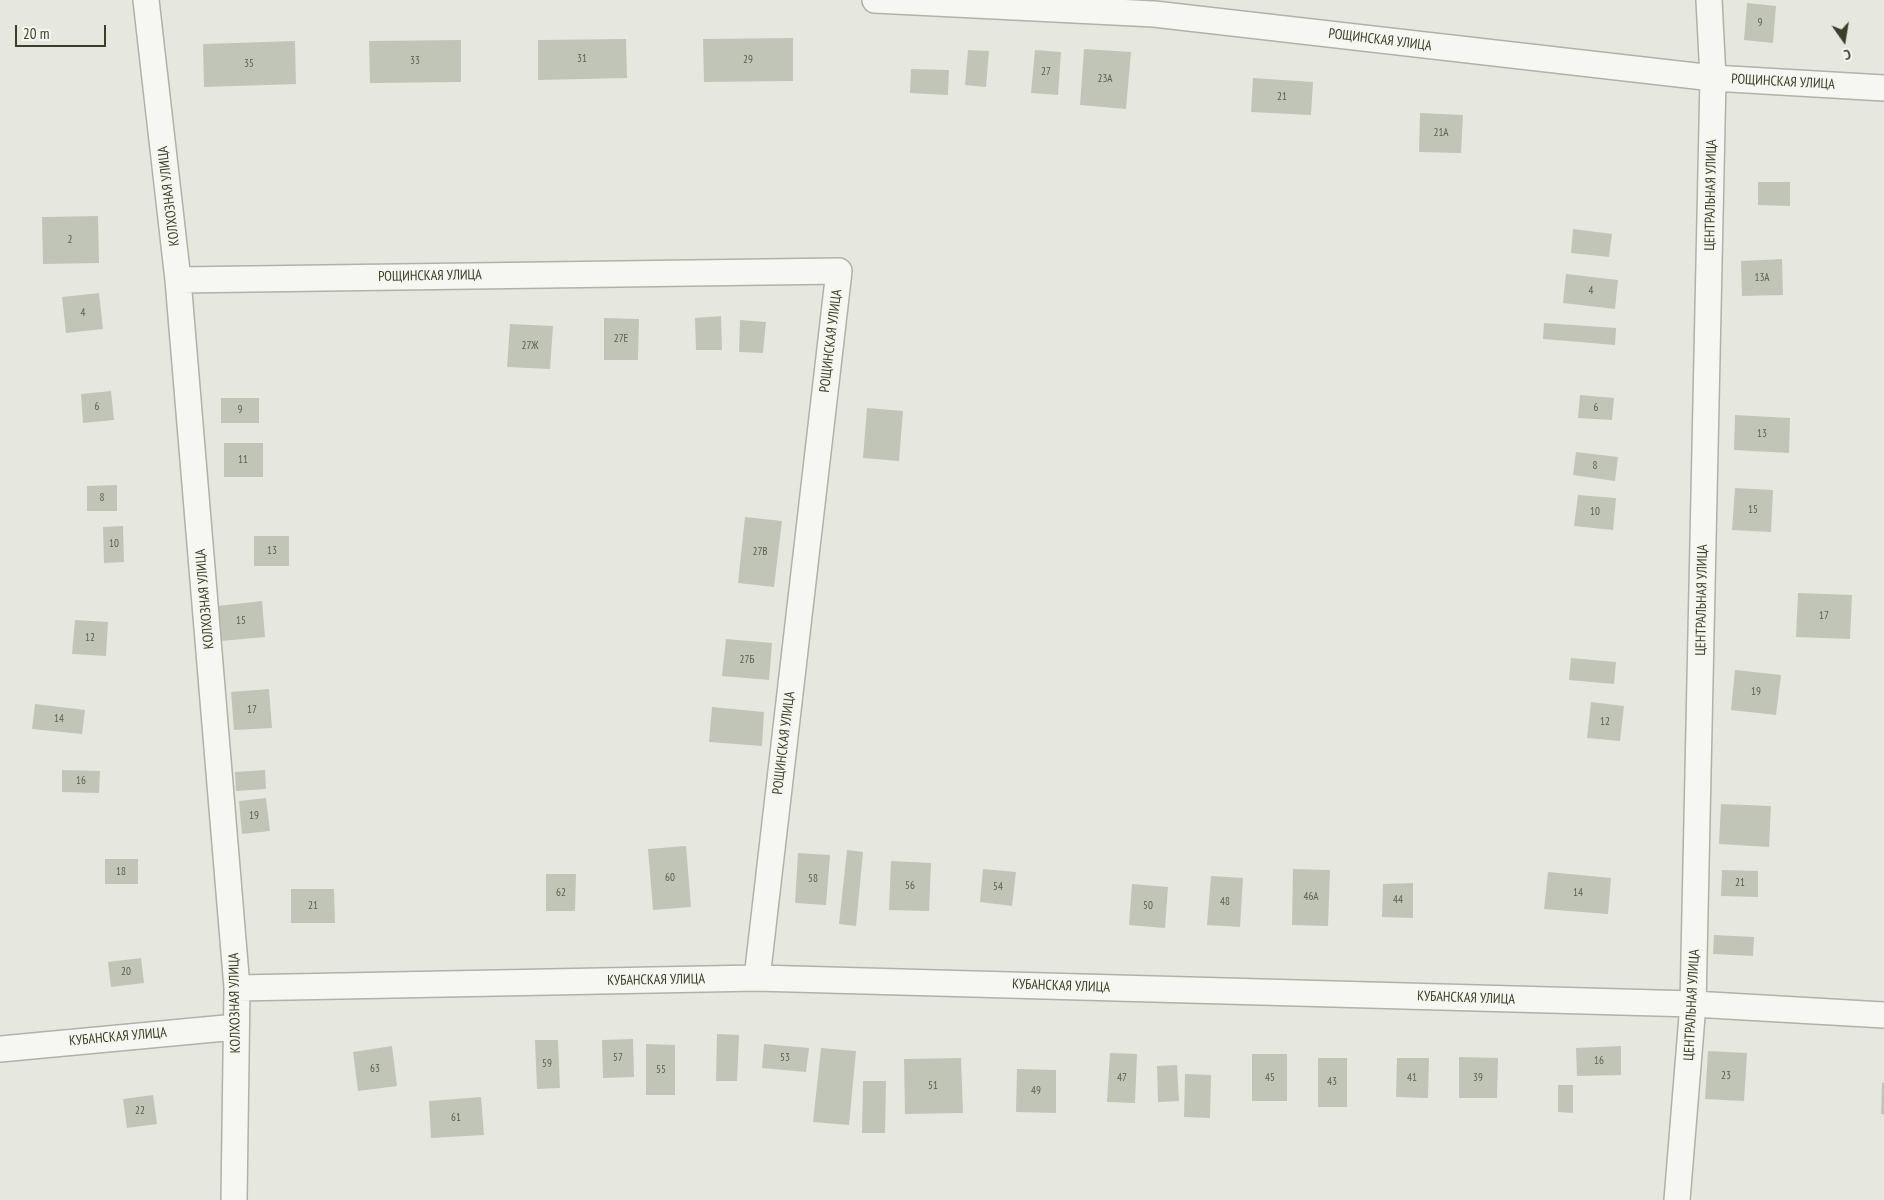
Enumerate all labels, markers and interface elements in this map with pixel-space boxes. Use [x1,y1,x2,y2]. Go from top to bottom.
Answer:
scale bar [18,15,109,47]
north arrow [1819,15,1869,65]
house number: 9 [1758,16,1762,30]
text: 20 m [23,24,49,43]
street label: РОЩИНСКАЯ УЛИЦА [1328,25,1432,55]
text: С [1842,45,1853,64]
house number: 31 [577,52,587,66]
house number: 29 [743,53,753,67]
house number: 33 [410,54,420,68]
house number: 35 [244,57,254,71]
house number: 27 [1041,65,1051,79]
street label: РОЩИНСКАЯ УЛИЦА [1731,71,1835,93]
house number: 23А [1097,72,1113,86]
house number: 21 [1277,90,1287,104]
house number: 21А [1433,126,1449,140]
street label: ЦЕНТРАЛЬНАЯ УЛИЦА [1702,139,1720,251]
street label: КОЛХОЗНАЯ УЛИЦА [155,145,183,247]
house number: 2 [68,233,72,247]
street label: РОЩИНСКАЯ УЛИЦА [378,267,482,285]
house number: 13А [1754,271,1770,285]
house number: 4 [1589,284,1593,298]
street label: РОЩИНСКАЯ УЛИЦА [816,289,846,393]
house number: 4 [81,306,85,320]
house number: 27Е [614,332,628,346]
house number: 27Ж [521,339,539,353]
house number: 6 [95,400,99,414]
house number: 6 [1594,401,1598,415]
house number: 9 [238,403,242,417]
house number: 13 [1757,427,1767,441]
house number: 11 [238,453,248,467]
house number: 8 [1593,459,1597,473]
house number: 8 [100,491,104,505]
house number: 15 [1748,503,1758,517]
house number: 10 [1590,505,1600,519]
house number: 10 [109,537,119,551]
house number: 13 [267,544,277,558]
street label: ЦЕНТРАЛЬНАЯ УЛИЦА [1693,544,1711,656]
house number: 27В [752,545,768,559]
street label: КОЛХОЗНАЯ УЛИЦА [192,548,218,650]
house number: 17 [1819,609,1829,623]
house number: 15 [236,614,246,628]
house number: 12 [85,631,95,645]
house number: 27Б [740,653,754,667]
house number: 19 [1751,685,1761,699]
street label: РОЩИНСКАЯ УЛИЦА [769,691,799,795]
house number: 17 [247,703,257,717]
house number: 14 [54,712,64,726]
house number: 12 [1600,715,1610,729]
house number: 16 [76,774,86,788]
house number: 19 [249,809,259,823]
house number: 18 [116,865,126,879]
house number: 60 [665,871,675,885]
house number: 58 [808,872,818,886]
house number: 21 [1735,876,1745,890]
house number: 56 [905,879,915,893]
house number: 54 [993,880,1003,894]
house number: 62 [556,886,566,900]
house number: 14 [1573,886,1583,900]
house number: 46А [1303,890,1319,904]
house number: 44 [1393,893,1403,907]
house number: 48 [1220,895,1230,909]
house number: 21 [308,899,318,913]
house number: 50 [1143,899,1153,913]
street label: ЦЕНТРАЛЬНАЯ УЛИЦА [1681,949,1703,1061]
street label: КОЛХОЗНАЯ УЛИЦА [226,953,244,1053]
house number: 20 [121,965,131,979]
street label: КУБАНСКАЯ УЛИЦА [607,971,705,989]
street label: КУБАНСКАЯ УЛИЦА [1012,976,1110,996]
street label: КУБАНСКАЯ УЛИЦА [1417,988,1515,1008]
street label: КУБАНСКАЯ УЛИЦА [69,1024,167,1050]
house number: 57 [613,1051,623,1065]
house number: 53 [780,1051,790,1065]
house number: 16 [1594,1054,1604,1068]
house number: 59 [542,1057,552,1071]
house number: 63 [370,1062,380,1076]
house number: 55 [656,1063,666,1077]
house number: 23 [1721,1069,1731,1083]
house number: 47 [1117,1071,1127,1085]
house number: 45 [1265,1071,1275,1085]
house number: 41 [1407,1071,1417,1085]
house number: 39 [1473,1071,1483,1085]
house number: 43 [1327,1075,1337,1089]
house number: 51 [928,1079,938,1093]
house number: 49 [1031,1084,1041,1098]
house number: 22 [135,1104,145,1118]
house number: 61 [451,1111,461,1125]

